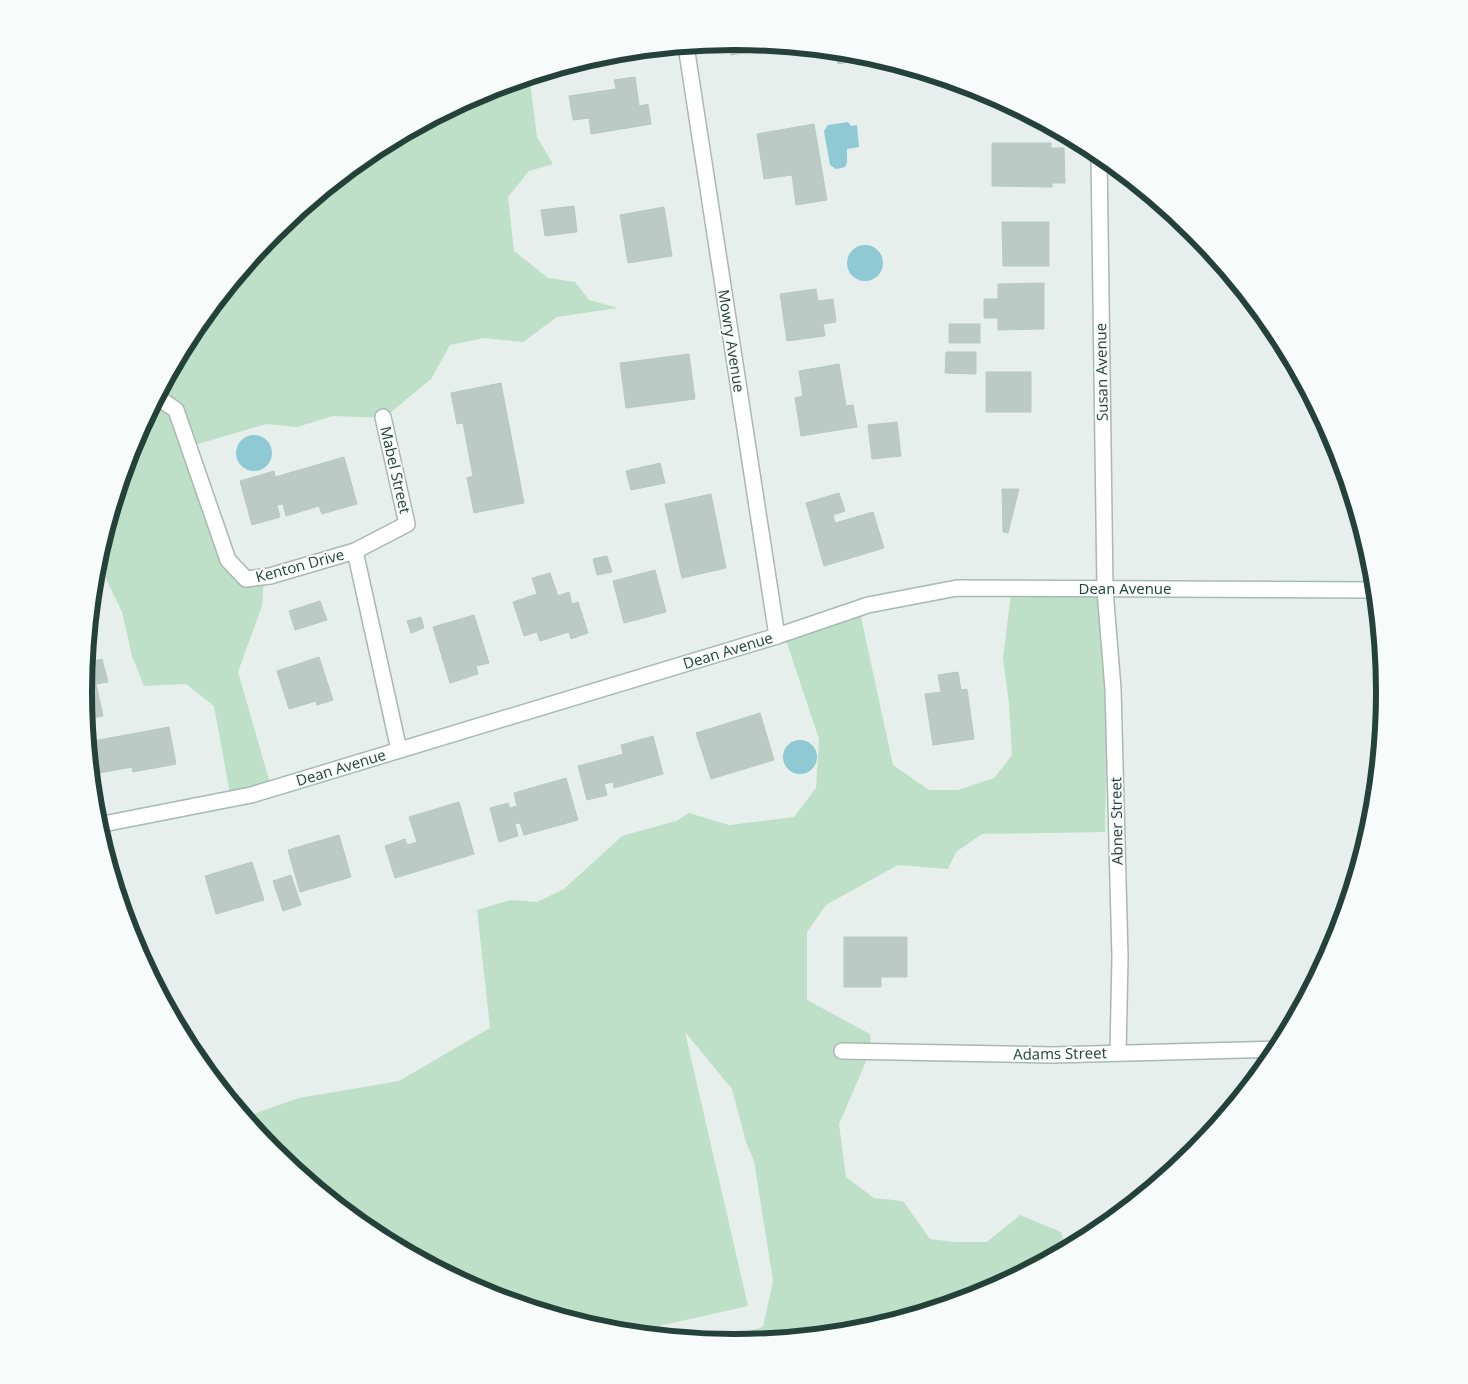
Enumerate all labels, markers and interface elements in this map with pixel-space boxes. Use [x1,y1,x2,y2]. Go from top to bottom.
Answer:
street label: Mowry Avenue [714,288,750,394]
street label: Susan Avenue [1090,323,1112,421]
street label: Mabel Street [376,424,416,515]
street label: Kenton Drive [253,544,346,586]
street label: Dean Avenue [1079,578,1171,598]
street label: Dean Avenue [680,627,775,673]
street label: Dean Avenue [293,744,388,790]
street label: Abner Street [1105,777,1127,865]
street label: Adams Street [1013,1042,1107,1064]

